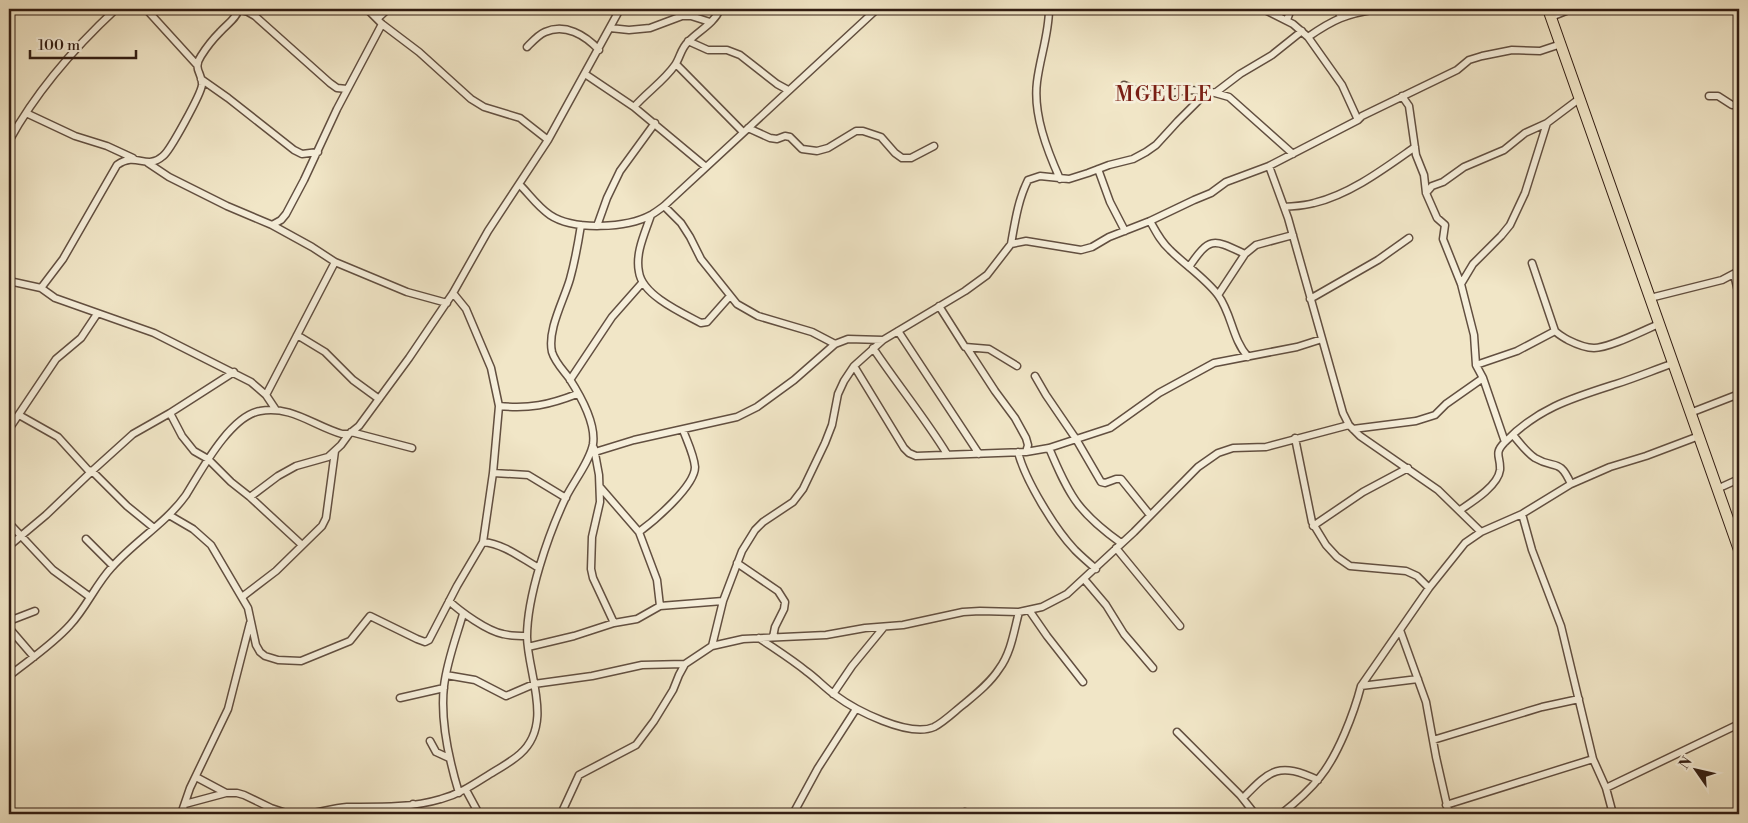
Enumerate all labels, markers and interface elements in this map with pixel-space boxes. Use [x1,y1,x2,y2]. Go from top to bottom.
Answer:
scale bar [30,28,136,60]
text: 100 m [38,36,80,55]
district label: MGEULE [1115,82,1213,108]
north arrow [1670,746,1720,796]
text: N [1675,754,1697,773]

